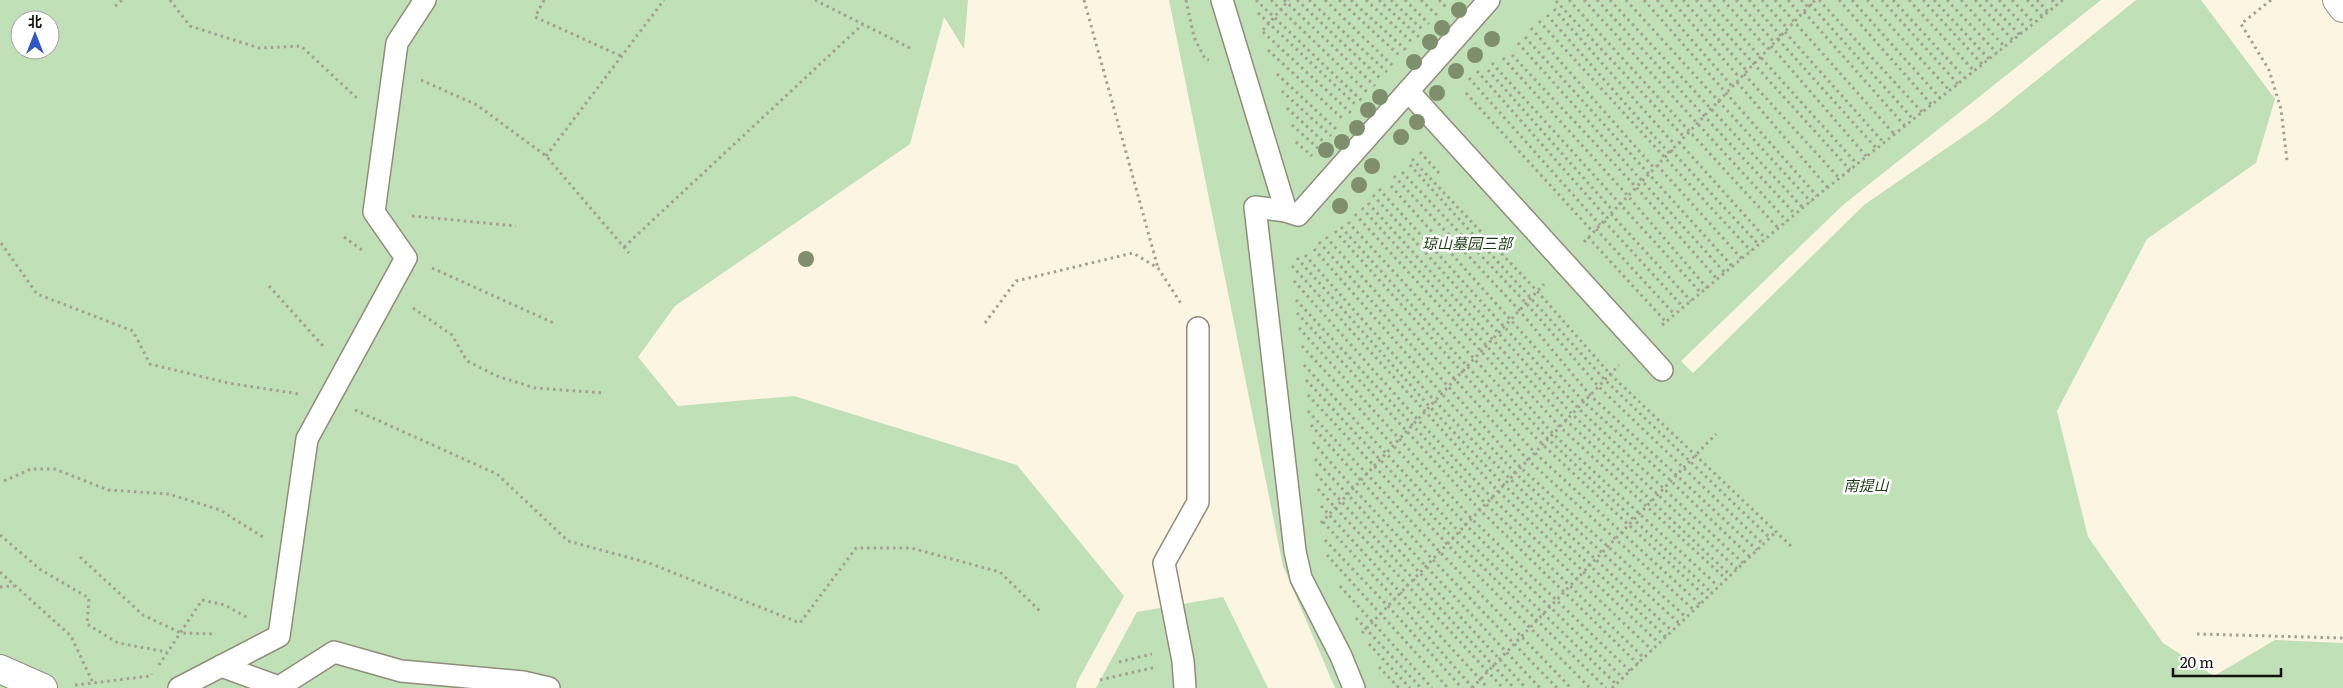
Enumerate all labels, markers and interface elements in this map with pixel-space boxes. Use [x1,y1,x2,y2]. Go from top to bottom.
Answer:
north arrow [10,10,60,60]
text: 北 [28,11,42,31]
park label: 琼山墓园三部 [1422,231,1515,254]
park label: 南提山 [1843,473,1889,496]
scale bar [2173,646,2280,678]
text: 20 m [2180,650,2214,673]

